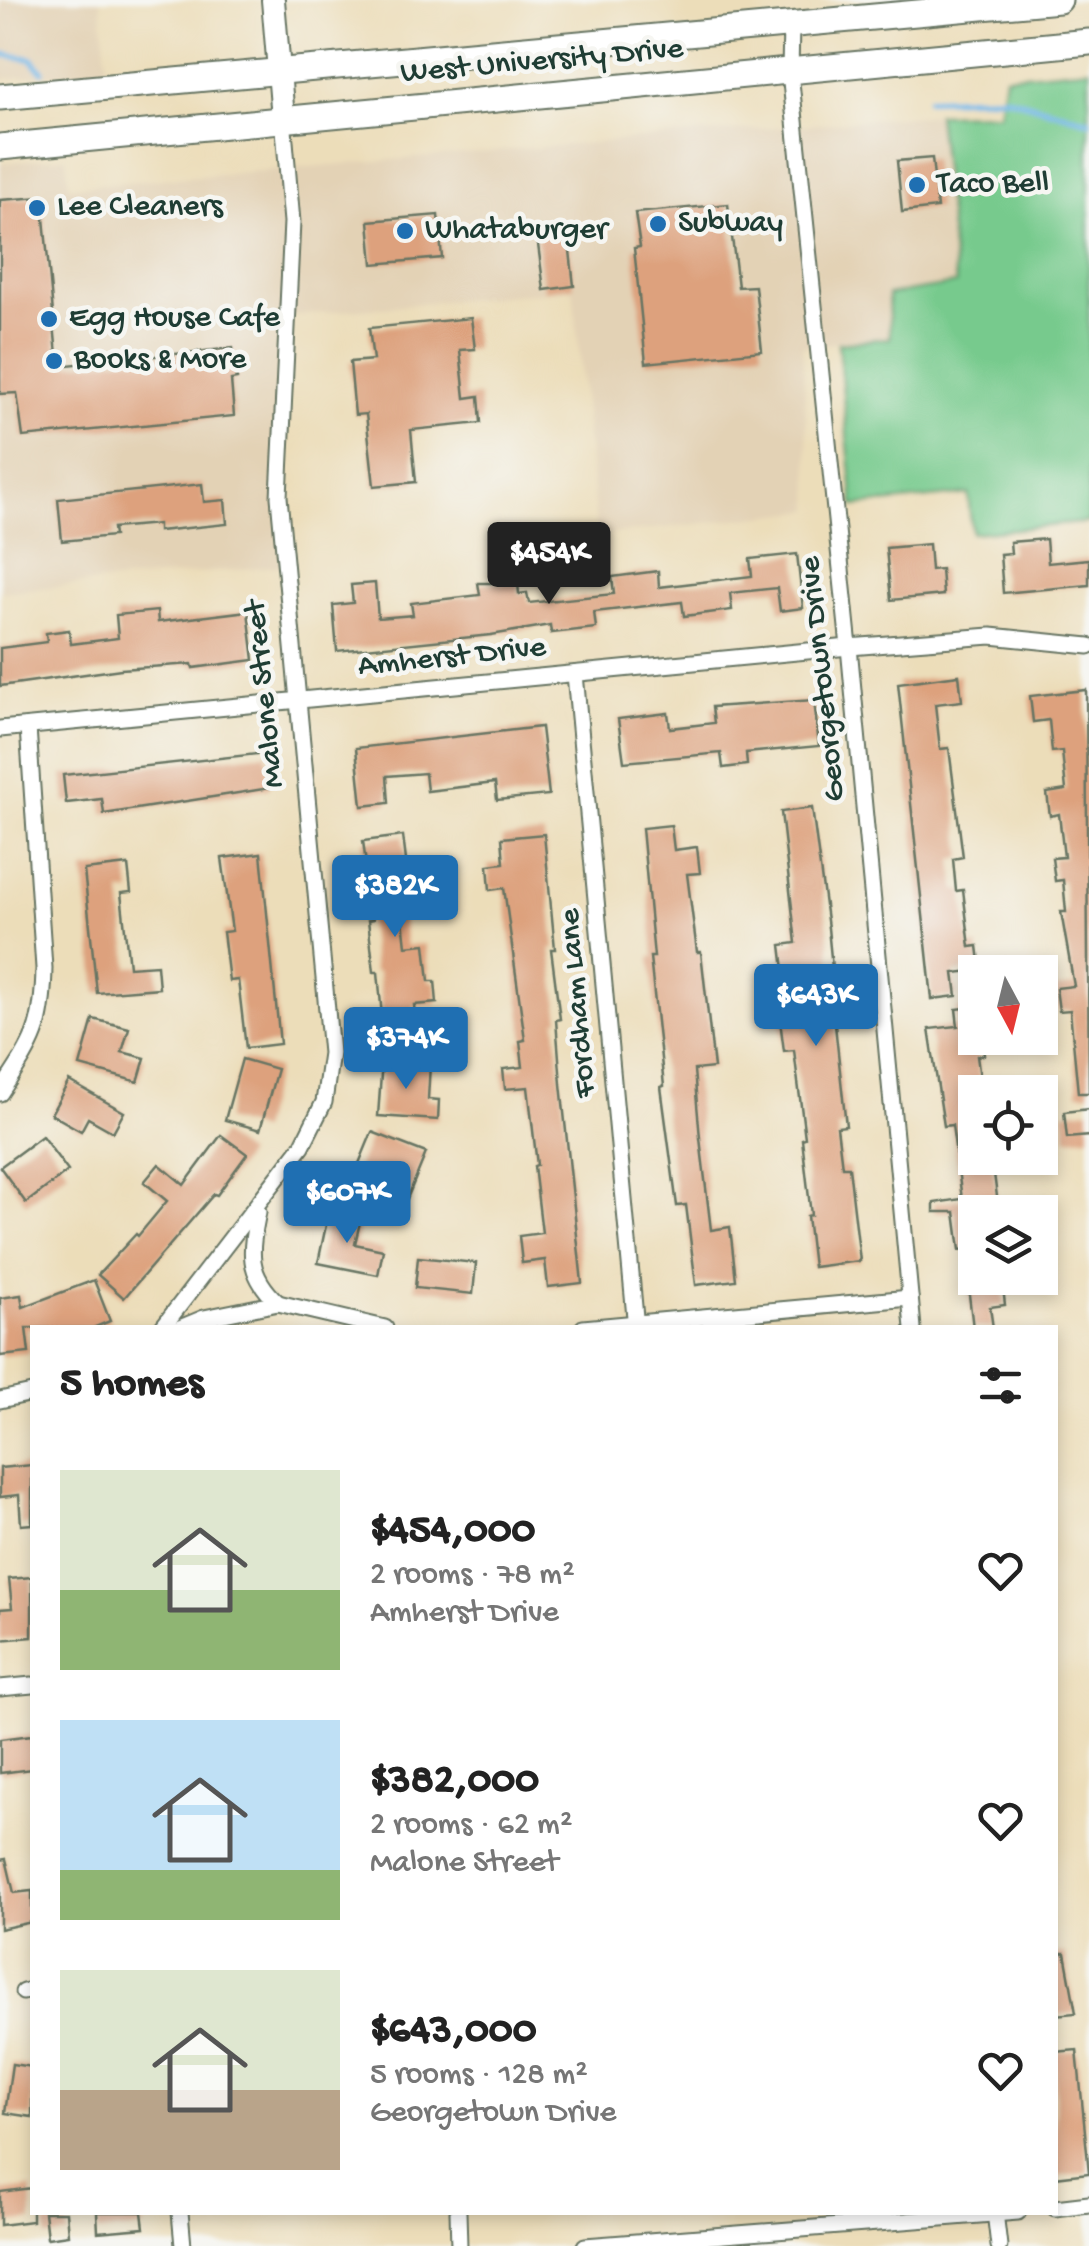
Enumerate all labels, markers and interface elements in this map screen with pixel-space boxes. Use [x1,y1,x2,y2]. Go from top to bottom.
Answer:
street label: West University Drive [399,31,685,93]
place label: Taco Bell [935,166,1049,204]
marker: Taco Bell [906,174,928,196]
place label: Lee Cleaners [57,189,224,227]
marker: Lee Cleaners [26,197,48,219]
place label: Subway [678,205,783,243]
place label: Whataburger [425,212,610,250]
marker: Subway [647,213,669,235]
marker: Whataburger [394,220,416,242]
place label: Egg House Cafe [69,300,281,338]
marker: Egg House Cafe [38,308,60,330]
place label: Books & More [73,342,247,380]
marker: Books & More [43,350,65,372]
pin: $454K [479,522,619,607]
text: $454K [509,535,589,573]
street label: Georgetown Drive [792,554,856,803]
street label: Malone Street [237,595,295,790]
street label: Amherst Drive [356,629,548,687]
pin: $382K [325,855,465,940]
text: $382K [354,868,436,906]
street label: Fordham Lane [552,906,606,1100]
north arrow [958,955,1058,1055]
map controls [958,955,1058,1295]
pin: $643K [746,964,886,1049]
text: $643K [776,977,856,1015]
pin: $374K [336,1007,476,1092]
text: $374K [366,1020,446,1058]
button: locate [958,1075,1058,1175]
pin: $607K [277,1161,417,1246]
text: $607K [305,1174,389,1212]
button: layers [958,1195,1058,1295]
icon: filters [973,1358,1028,1413]
text: 5 homes [60,1361,203,1410]
text: $454,000 [370,1508,535,1557]
icon: home [140,1510,260,1630]
icon: heart [973,1543,1028,1598]
text: 2 rooms · 78 m² [370,1557,575,1595]
text: Amherst Drive [370,1595,559,1633]
text: $382,000 [370,1758,539,1807]
icon: home [140,1760,260,1880]
icon: heart [973,1793,1028,1848]
text: 2 rooms · 62 m² [370,1807,572,1845]
text: Malone Street [370,1845,558,1883]
text: $643,000 [370,2008,537,2057]
icon: home [140,2010,260,2130]
icon: heart [973,2043,1028,2098]
text: 5 rooms · 128 m² [370,2057,588,2095]
text: Georgetown Drive [370,2095,616,2133]

